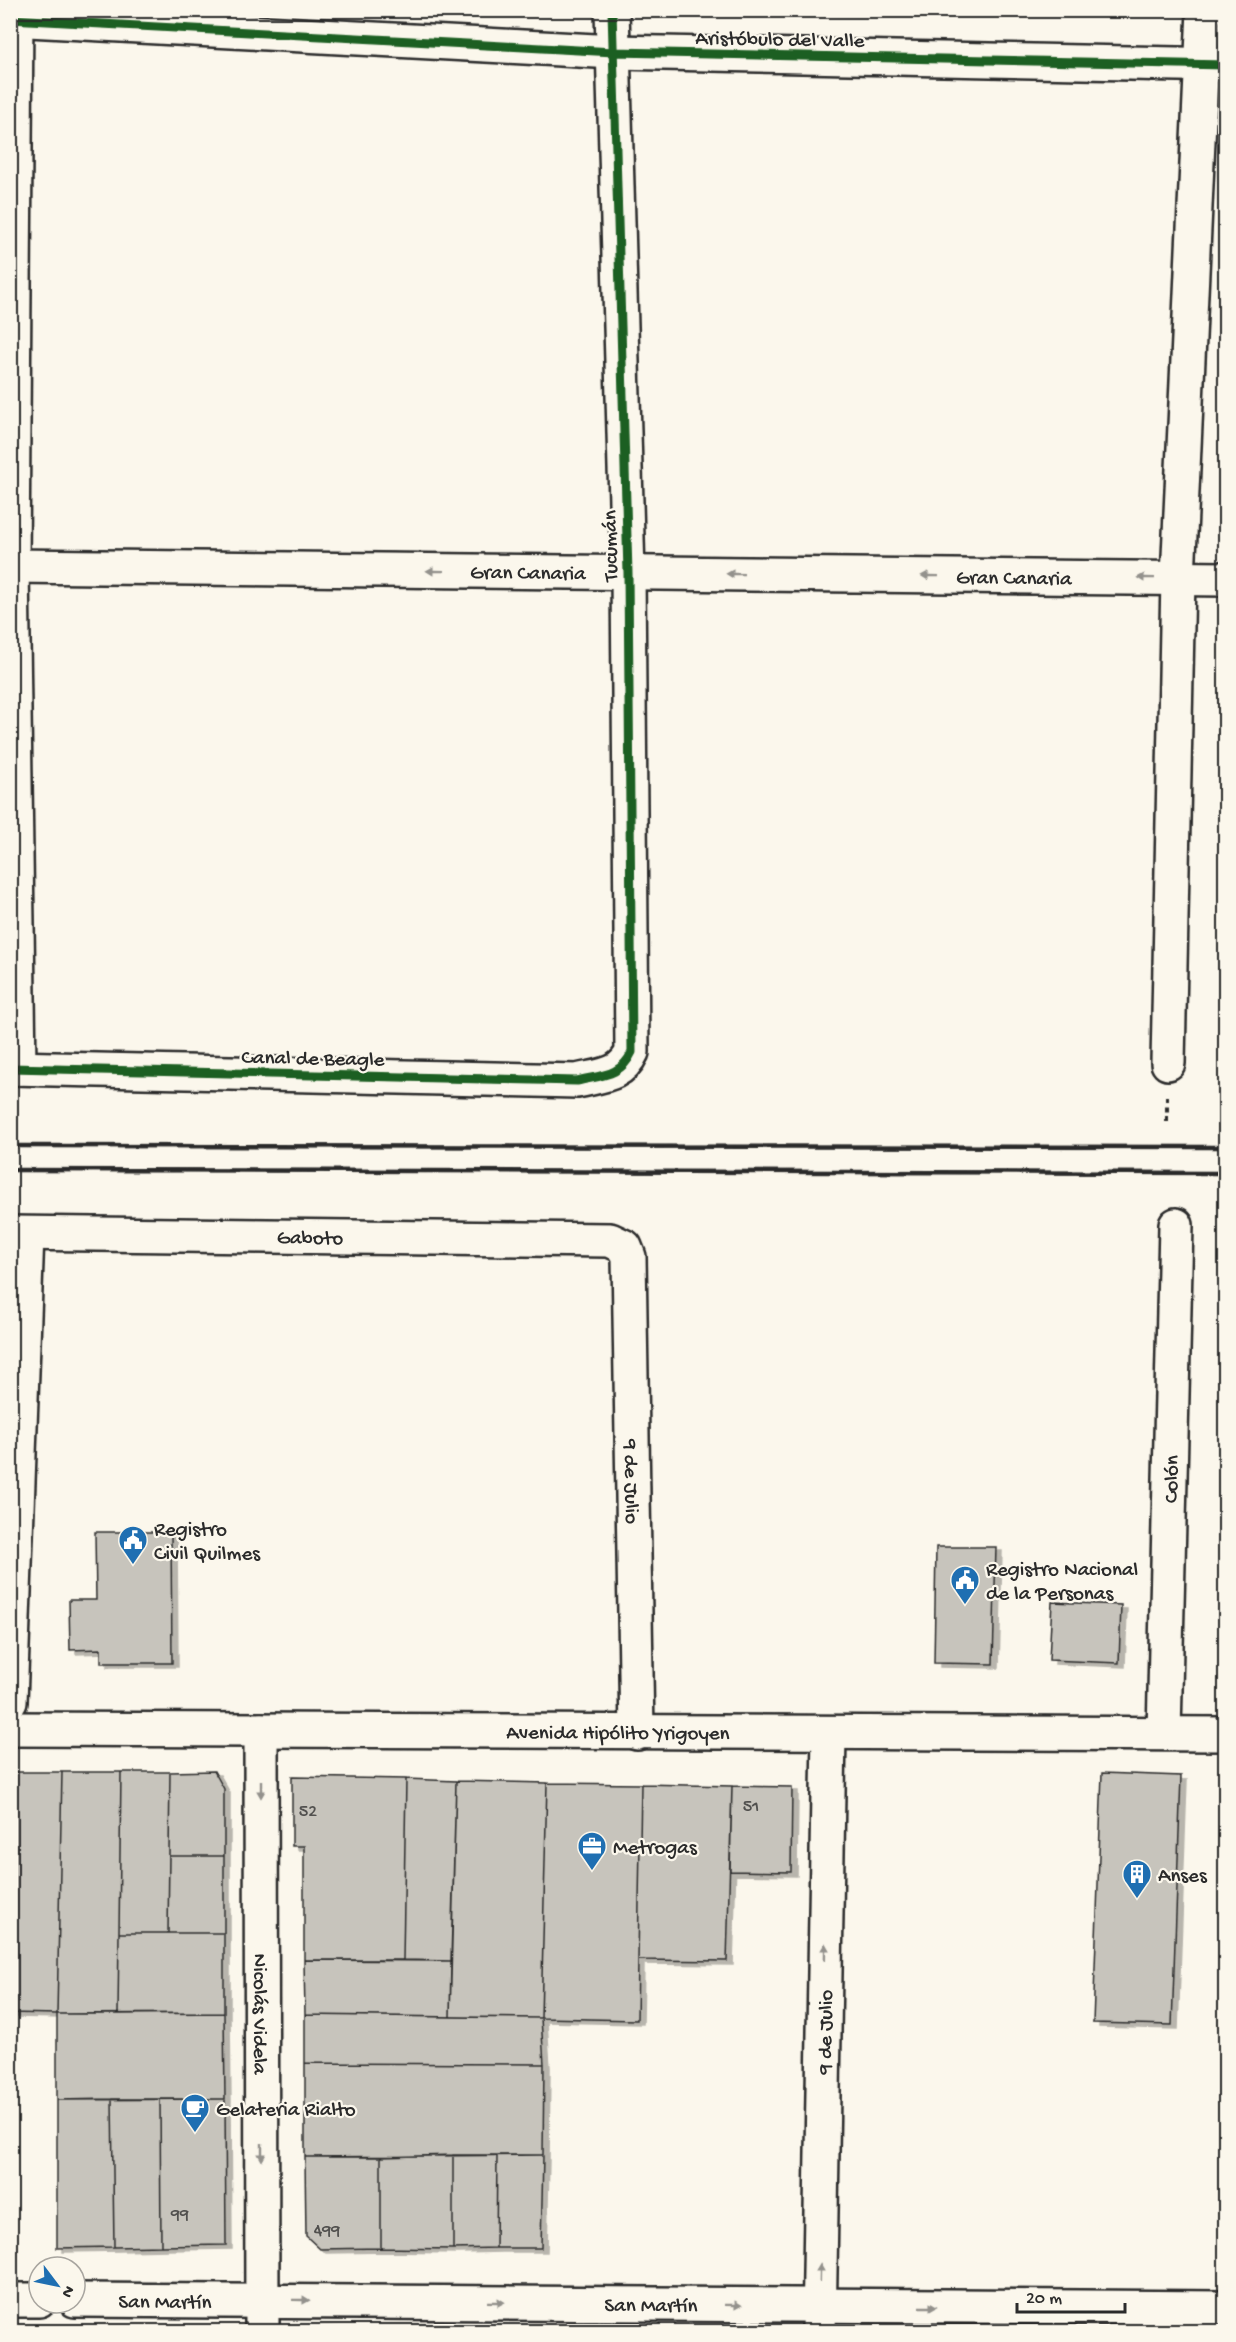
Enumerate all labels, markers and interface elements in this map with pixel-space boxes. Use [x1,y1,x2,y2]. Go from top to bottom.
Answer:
street label: Aristóbulo del Valle [695,28,866,55]
street label: Tucumán [599,510,626,583]
street label: Gran Canaria [470,562,587,588]
one-way arrow [426,566,445,576]
street label: Gran Canaria [956,567,1073,593]
one-way arrow [726,569,745,579]
one-way arrow [921,571,940,581]
one-way arrow [1137,573,1156,583]
street label: Canal de Beagle [241,1047,386,1074]
street label: Gaboto [277,1227,343,1253]
street label: 9 de Julio [616,1438,642,1524]
street label: Colón [1160,1455,1187,1503]
place label: Registro Civil Quilmes [154,1519,261,1568]
public building icon: Registro Civil Quilmes [117,1524,149,1566]
place label: Registro Nacional de la Personas [986,1559,1138,1608]
public building icon: Registro Nacional de la Personas [949,1564,981,1606]
street label: Avenida Hipólito Yrigoyen [506,1722,730,1748]
one-way arrow [257,1779,266,1798]
house number: 51 [743,1797,759,1818]
house number: 52 [299,1802,317,1823]
office icon: Metrogas [576,1830,608,1872]
place label: Metrogas [613,1837,698,1862]
building icon: Anses [1121,1858,1153,1900]
place label: Anses [1158,1865,1208,1890]
one-way arrow [820,1943,830,1962]
street label: Nicolás Videla [245,1953,271,2076]
street label: 9 de Julio [814,1989,841,2076]
cafe icon: Gelateria Rialto [179,2092,211,2134]
place label: Gelateria Rialto [216,2099,356,2124]
one-way arrow [257,2142,267,2161]
house number: 99 [170,2205,189,2226]
house number: 499 [314,2221,340,2242]
north arrow [27,2255,87,2315]
one-way arrow [815,2264,825,2283]
scale bar [1017,2276,1125,2314]
text: N [56,2282,78,2301]
text: 20 m [1026,2289,1062,2310]
street label: San Martín [118,2291,212,2317]
one-way arrow [292,2295,311,2305]
street label: San Martín [604,2295,698,2320]
one-way arrow [487,2298,506,2307]
one-way arrow [724,2301,743,2310]
one-way arrow [919,2302,938,2312]

